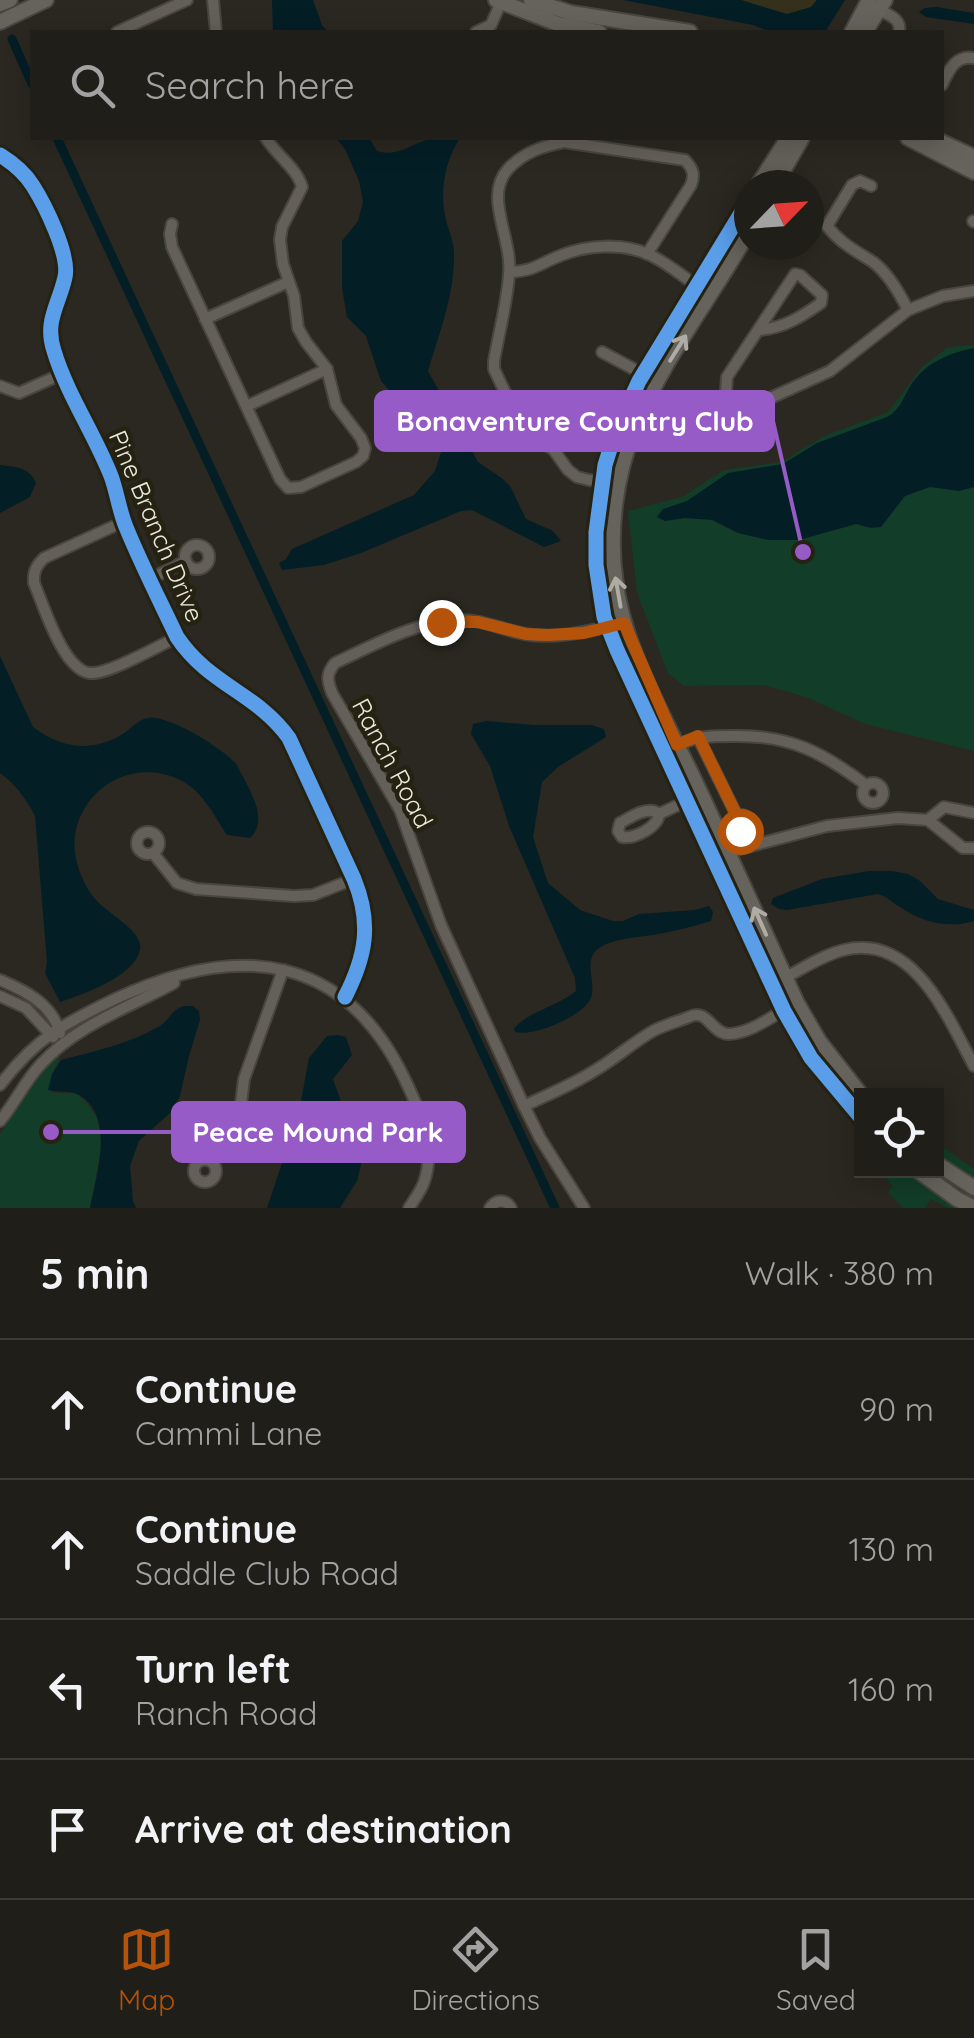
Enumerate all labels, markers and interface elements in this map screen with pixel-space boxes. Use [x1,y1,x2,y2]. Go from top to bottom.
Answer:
search box [30,30,944,140]
icon: search [65,58,120,113]
text: Search here [145,61,355,109]
north arrow [734,170,824,260]
one-way arrow [668,334,688,363]
callout: Bonaventure Country Club [376,392,773,450]
text: Bonaventure Country Club [396,403,754,438]
street label: Pine Branch Drive [103,426,211,626]
one-way arrow [608,576,627,609]
route end [419,600,465,646]
street label: Ranch Road [346,693,440,833]
route start [718,809,764,855]
one-way arrow [750,907,769,937]
map controls [854,1088,944,1178]
button: locate [854,1088,944,1178]
callout: Peace Mound Park [173,1103,464,1161]
text: Peace Mound Park [192,1114,444,1149]
text: 5 min [40,1247,150,1300]
text: Walk · 380 m [745,1253,934,1293]
text: Continue [135,1365,297,1413]
icon: ahead [40,1382,95,1437]
text: 90 m [859,1389,934,1429]
text: Cammi Lane [135,1413,322,1453]
text: Continue [135,1505,297,1553]
icon: ahead [40,1522,95,1577]
text: 130 m [848,1529,934,1569]
text: Saddle Club Road [135,1553,399,1593]
text: Turn left [135,1645,291,1693]
icon: left [40,1662,95,1717]
text: 160 m [848,1669,934,1709]
text: Ranch Road [135,1693,317,1733]
icon: arrive [40,1802,95,1857]
text: Arrive at destination [135,1805,512,1853]
tab: Map [118,1922,175,2017]
tab: Directions [411,1922,540,2017]
tab: Saved [776,1922,856,2017]

